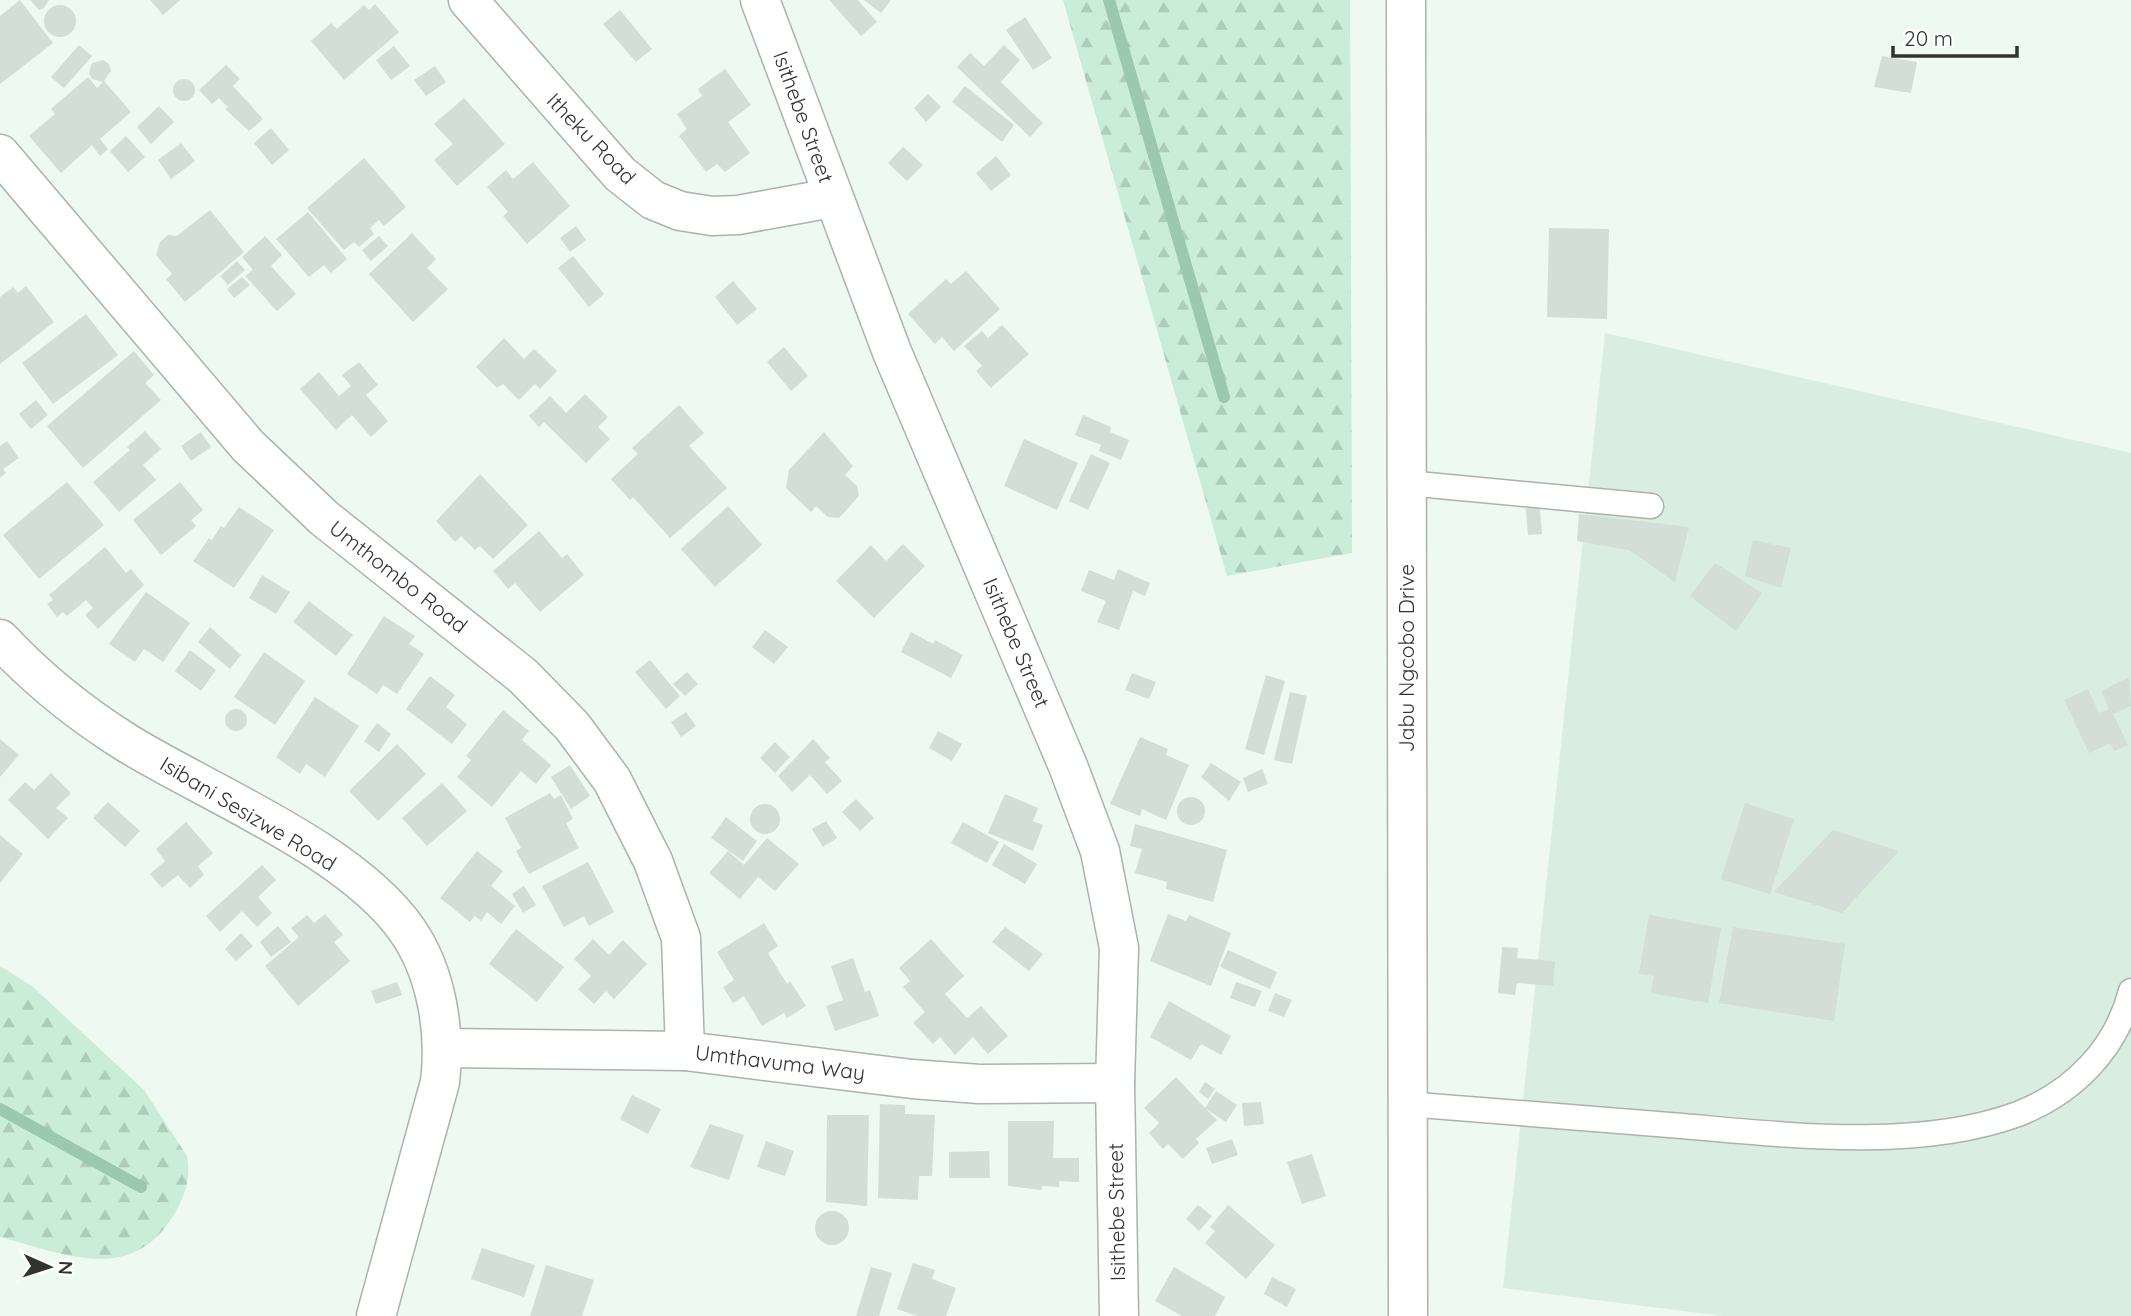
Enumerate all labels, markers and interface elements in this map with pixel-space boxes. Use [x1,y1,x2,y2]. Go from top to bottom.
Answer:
scale bar [1893,14,2017,58]
text: 20 m [1904,25,1953,51]
street label: Isithebe Street [768,47,840,186]
street label: Itheku Road [542,87,642,189]
street label: Umthombo Road [324,514,473,638]
street label: Jabu Ngcobo Drive [1393,564,1419,752]
street label: Isithebe Street [978,574,1056,711]
street label: Isibani Sesizwe Road [156,750,341,876]
street label: Umthavuma Way [694,1039,867,1085]
street label: Isithebe Street [1102,1143,1130,1281]
north arrow [14,1232,84,1302]
text: N [54,1260,78,1275]

